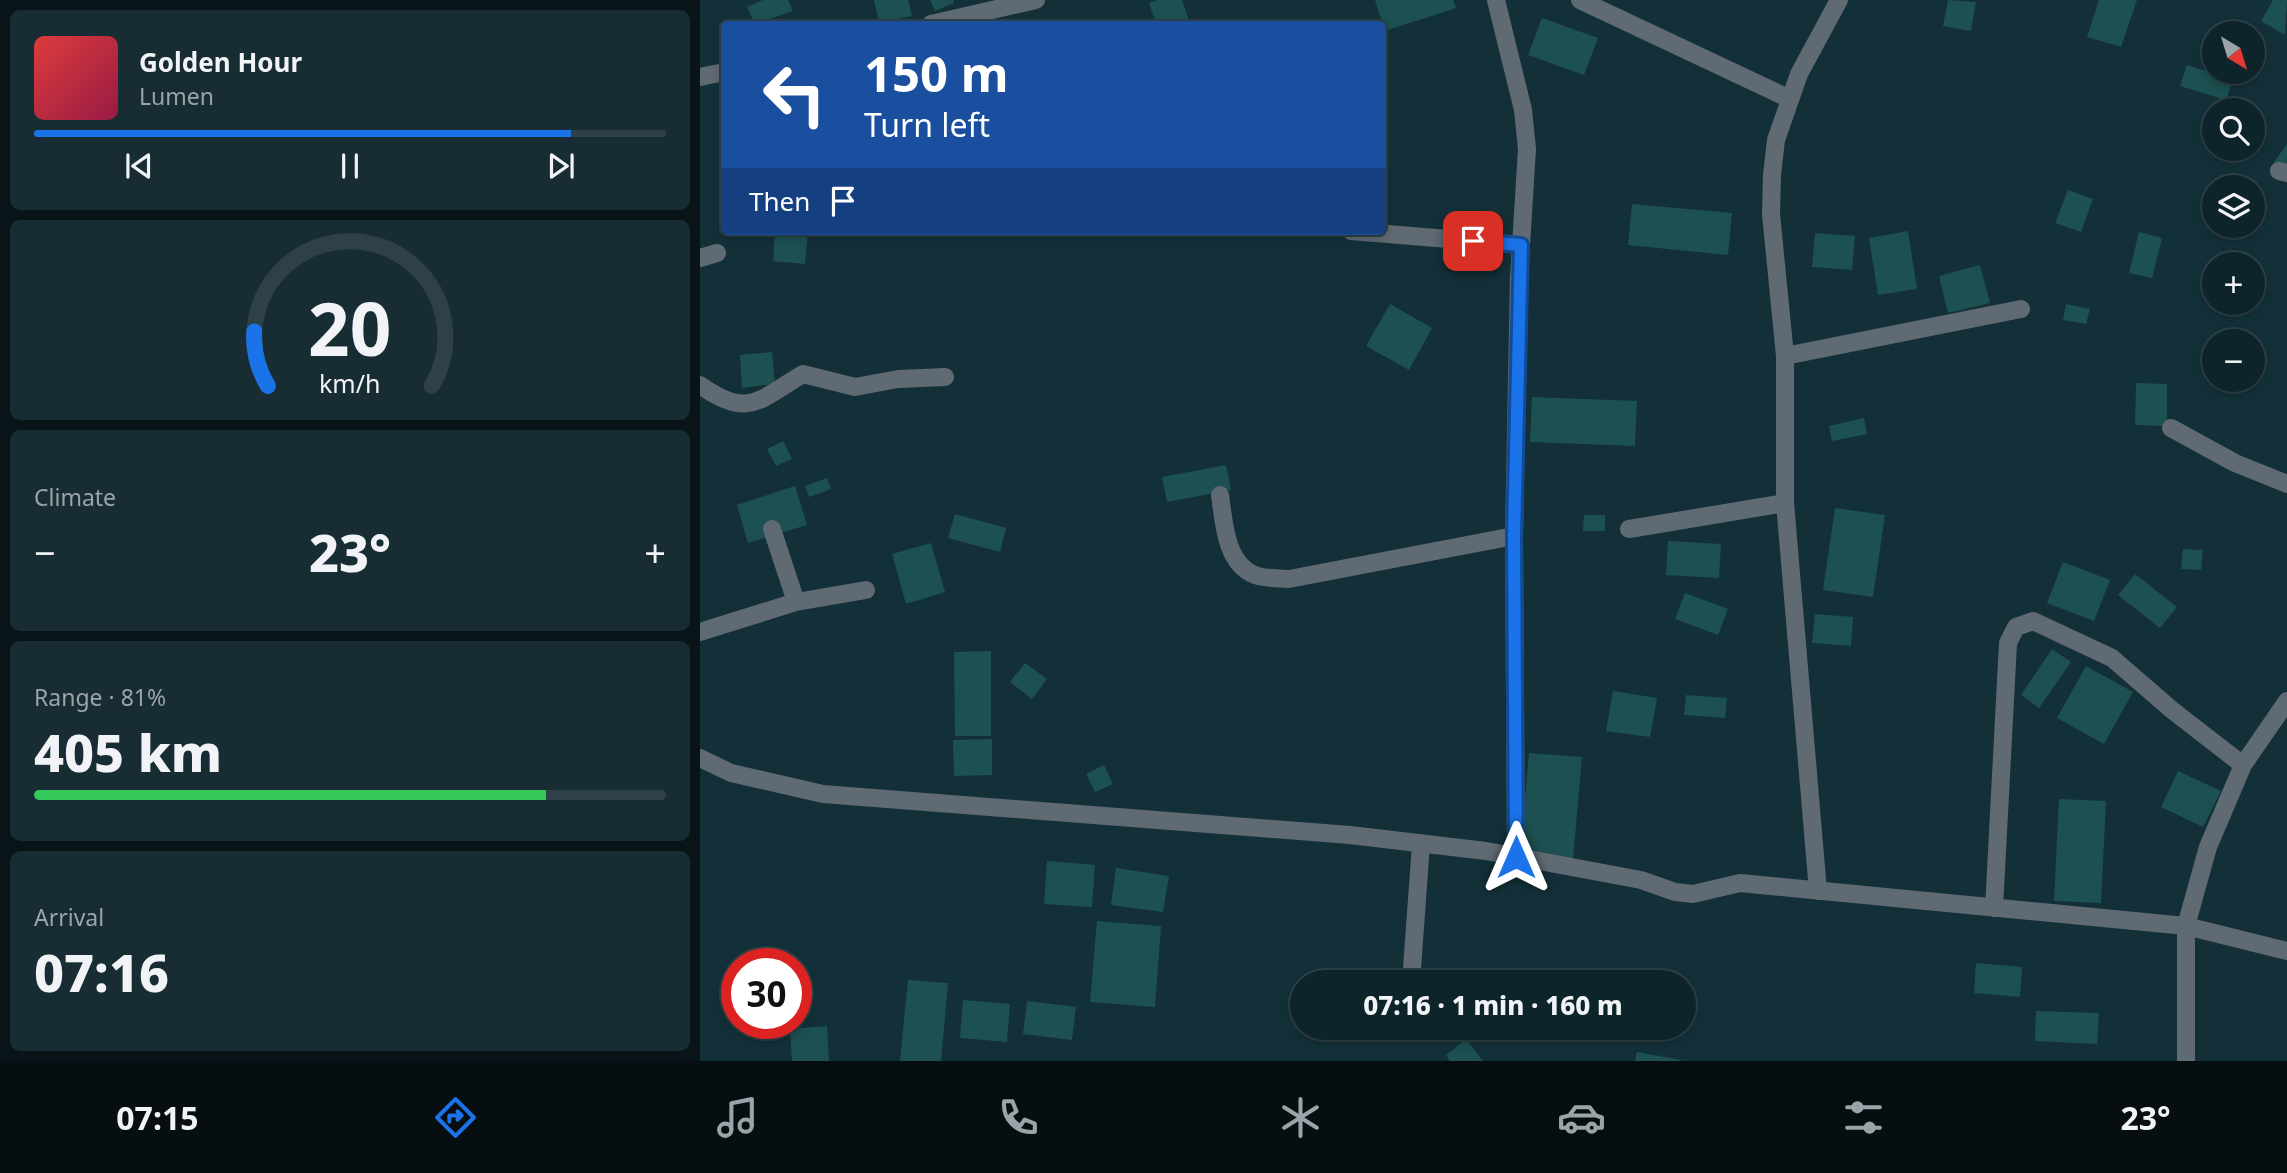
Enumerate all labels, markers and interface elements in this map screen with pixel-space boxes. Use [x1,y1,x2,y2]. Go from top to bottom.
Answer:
north arrow [2202,21,2264,84]
map controls [2202,21,2265,392]
text: 150 m [864,40,1009,106]
text: Golden Hour [139,44,302,80]
icon: left [749,49,840,140]
text: Lumen [139,80,214,112]
button: search [2202,98,2265,161]
text: Turn left [864,103,990,146]
icon: previous [120,147,158,185]
icon: pause [331,147,369,185]
icon: next [542,147,580,185]
button: layers [2202,175,2265,238]
icon: arrive [824,182,862,220]
text: Then [749,183,810,219]
pin [1443,211,1503,271]
icon: arrive [1454,222,1492,260]
button: + [2202,252,2265,315]
text: 20 [308,279,392,378]
button: − [2202,329,2265,392]
text: km/h [319,366,381,400]
text: Climate [34,481,116,513]
text: 23° [309,516,391,587]
text: − [34,526,56,578]
text: + [644,526,666,578]
text: Range · 81% [34,681,166,713]
text: 405 km [34,716,222,787]
position arrow [1479,820,1553,894]
text: Arrival [34,901,104,933]
text: 07:16 [34,936,169,1007]
speed limit sign: 30 [721,948,812,1039]
text: 07:16 · 1 min · 160 m [1363,987,1623,1023]
icon: directions [431,1093,480,1142]
icon: music [713,1093,762,1142]
icon: phone [994,1093,1043,1142]
icon: climate [1276,1093,1325,1142]
icon: car [1557,1093,1606,1142]
icon: filters [1839,1093,1888,1142]
text: 07:15 [116,1096,199,1139]
text: 23° [2120,1096,2171,1139]

